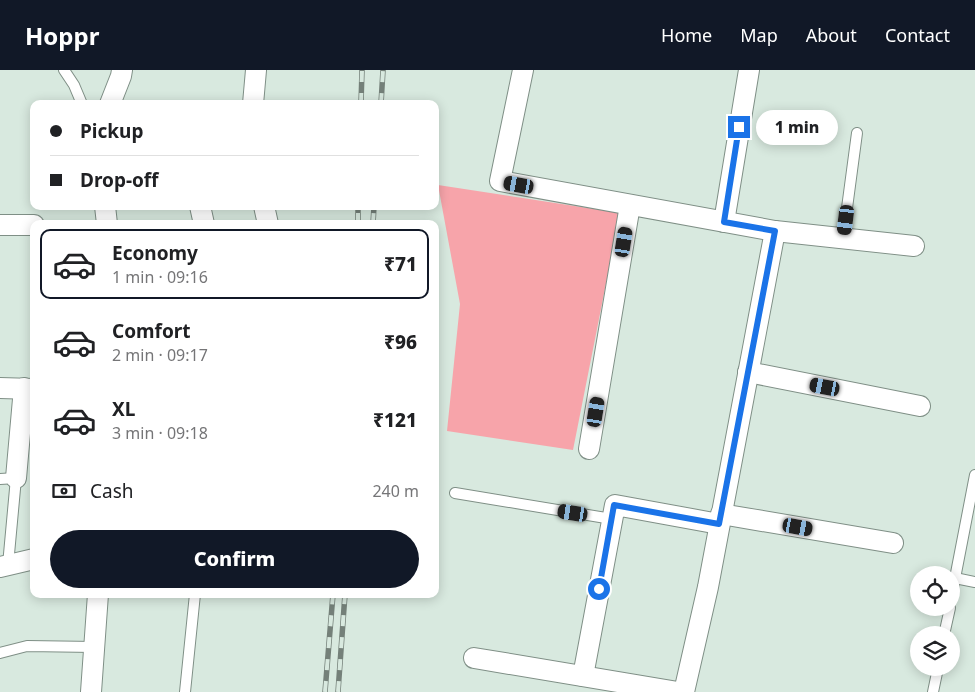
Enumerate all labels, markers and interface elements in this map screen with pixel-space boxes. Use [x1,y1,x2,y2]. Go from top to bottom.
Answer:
text: Hoppr [25,19,99,52]
text: Home [661,23,712,47]
text: Map [740,23,778,47]
text: About [806,23,857,47]
text: Contact [885,23,950,47]
callout: 1 min [756,110,839,144]
route end [728,116,750,138]
text: 1 min [775,116,819,138]
text: Pickup [80,118,143,144]
text: Drop-off [80,167,159,193]
car [502,175,535,195]
car [836,204,855,236]
car [614,226,633,258]
text: Economy [112,240,198,266]
icon: car [52,242,97,287]
text: ₹71 [384,251,417,277]
text: 1 min · 09:16 [112,266,208,288]
text: Comfort [112,318,191,344]
icon: car [52,320,97,365]
text: ₹96 [384,329,417,355]
text: 2 min · 09:17 [112,344,208,366]
car [808,377,841,397]
text: XL [112,396,135,422]
car [586,396,605,428]
icon: car [52,398,97,443]
text: ₹121 [373,407,417,433]
text: 3 min · 09:18 [112,422,208,444]
icon: cash [50,477,78,505]
text: Cash [90,478,134,504]
text: 240 m [372,480,419,502]
car [557,503,588,523]
car [781,517,814,537]
button: Confirm [50,530,419,588]
map controls [910,566,960,676]
button: locate [910,566,960,616]
route start [588,578,610,600]
button: layers [910,626,960,676]

